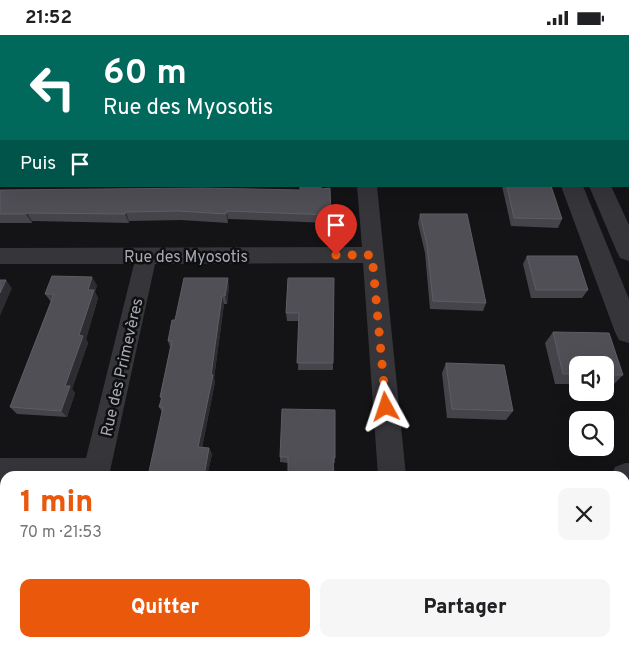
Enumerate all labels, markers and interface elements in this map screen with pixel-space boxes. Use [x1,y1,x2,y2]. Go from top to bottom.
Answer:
text: 21:52 [25,6,72,30]
text: 60 m [103,52,187,96]
icon: left [20,55,85,120]
text: Rue des Myosotis [103,95,273,122]
icon: arrive [66,150,94,178]
text: Puis [20,152,56,176]
pin [315,204,357,255]
icon: arrive [322,211,350,239]
street label: Rue des Myosotis [124,248,248,268]
street label: Rue des Primevères [97,296,149,439]
map controls [569,356,614,456]
button: sound [569,356,614,401]
position arrow [359,380,411,432]
button: search [569,411,614,456]
text: 1 min [20,485,93,522]
button: close [558,488,610,540]
text: 70 m · 21:53 [20,523,102,543]
button: Quitter [20,579,310,637]
button: Partager [320,579,610,637]

